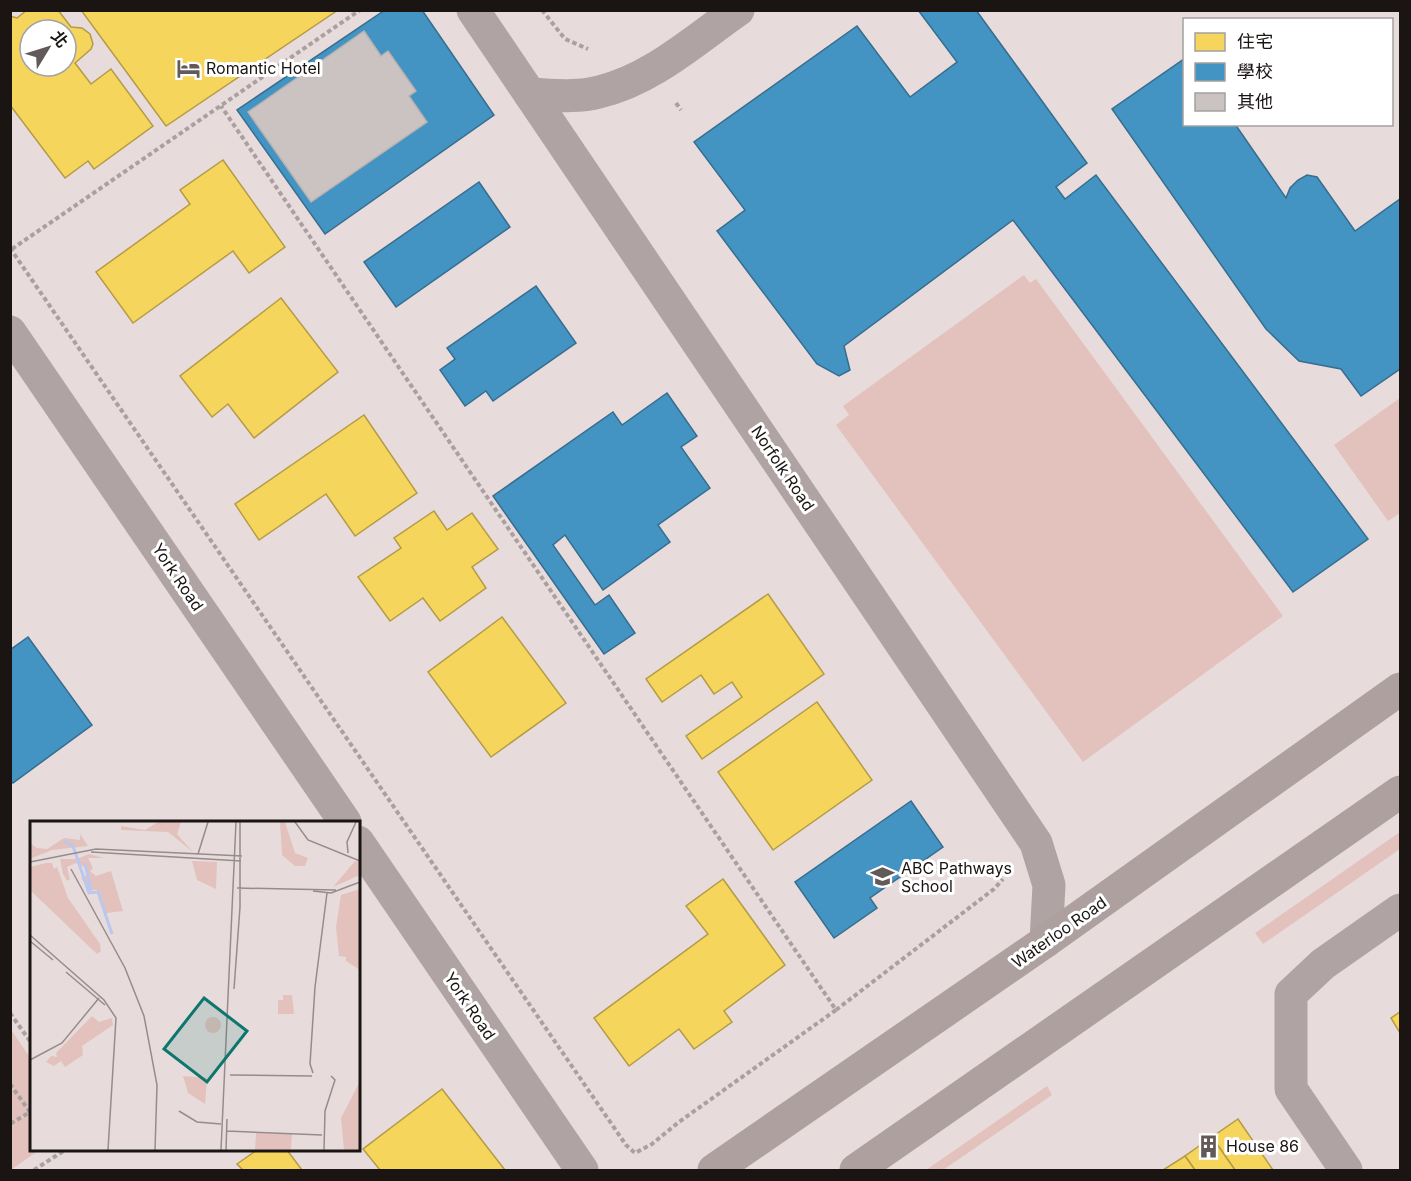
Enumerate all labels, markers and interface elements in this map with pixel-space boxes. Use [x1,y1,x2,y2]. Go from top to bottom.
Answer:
north arrow [18,18,78,78]
legend [1183,18,1393,126]
text: 北 [47,26,73,51]
text: 住宅 [1237,31,1273,52]
hotel icon: Romantic Hotel [175,55,201,81]
place label: Romantic Hotel [206,58,321,78]
text: 學校 [1237,61,1273,82]
text: 其他 [1237,91,1273,112]
street label: Norfolk Road [747,421,819,515]
street label: York Road [148,539,208,615]
inset map [30,821,360,1151]
place label: ABC Pathways School [901,858,1012,896]
school or university icon: ABC Pathways School [870,864,896,890]
street label: Waterloo Road [1008,892,1110,972]
street label: York Road [440,968,500,1044]
building icon: House 86 [1195,1133,1221,1159]
place label: House 86 [1226,1136,1299,1156]

